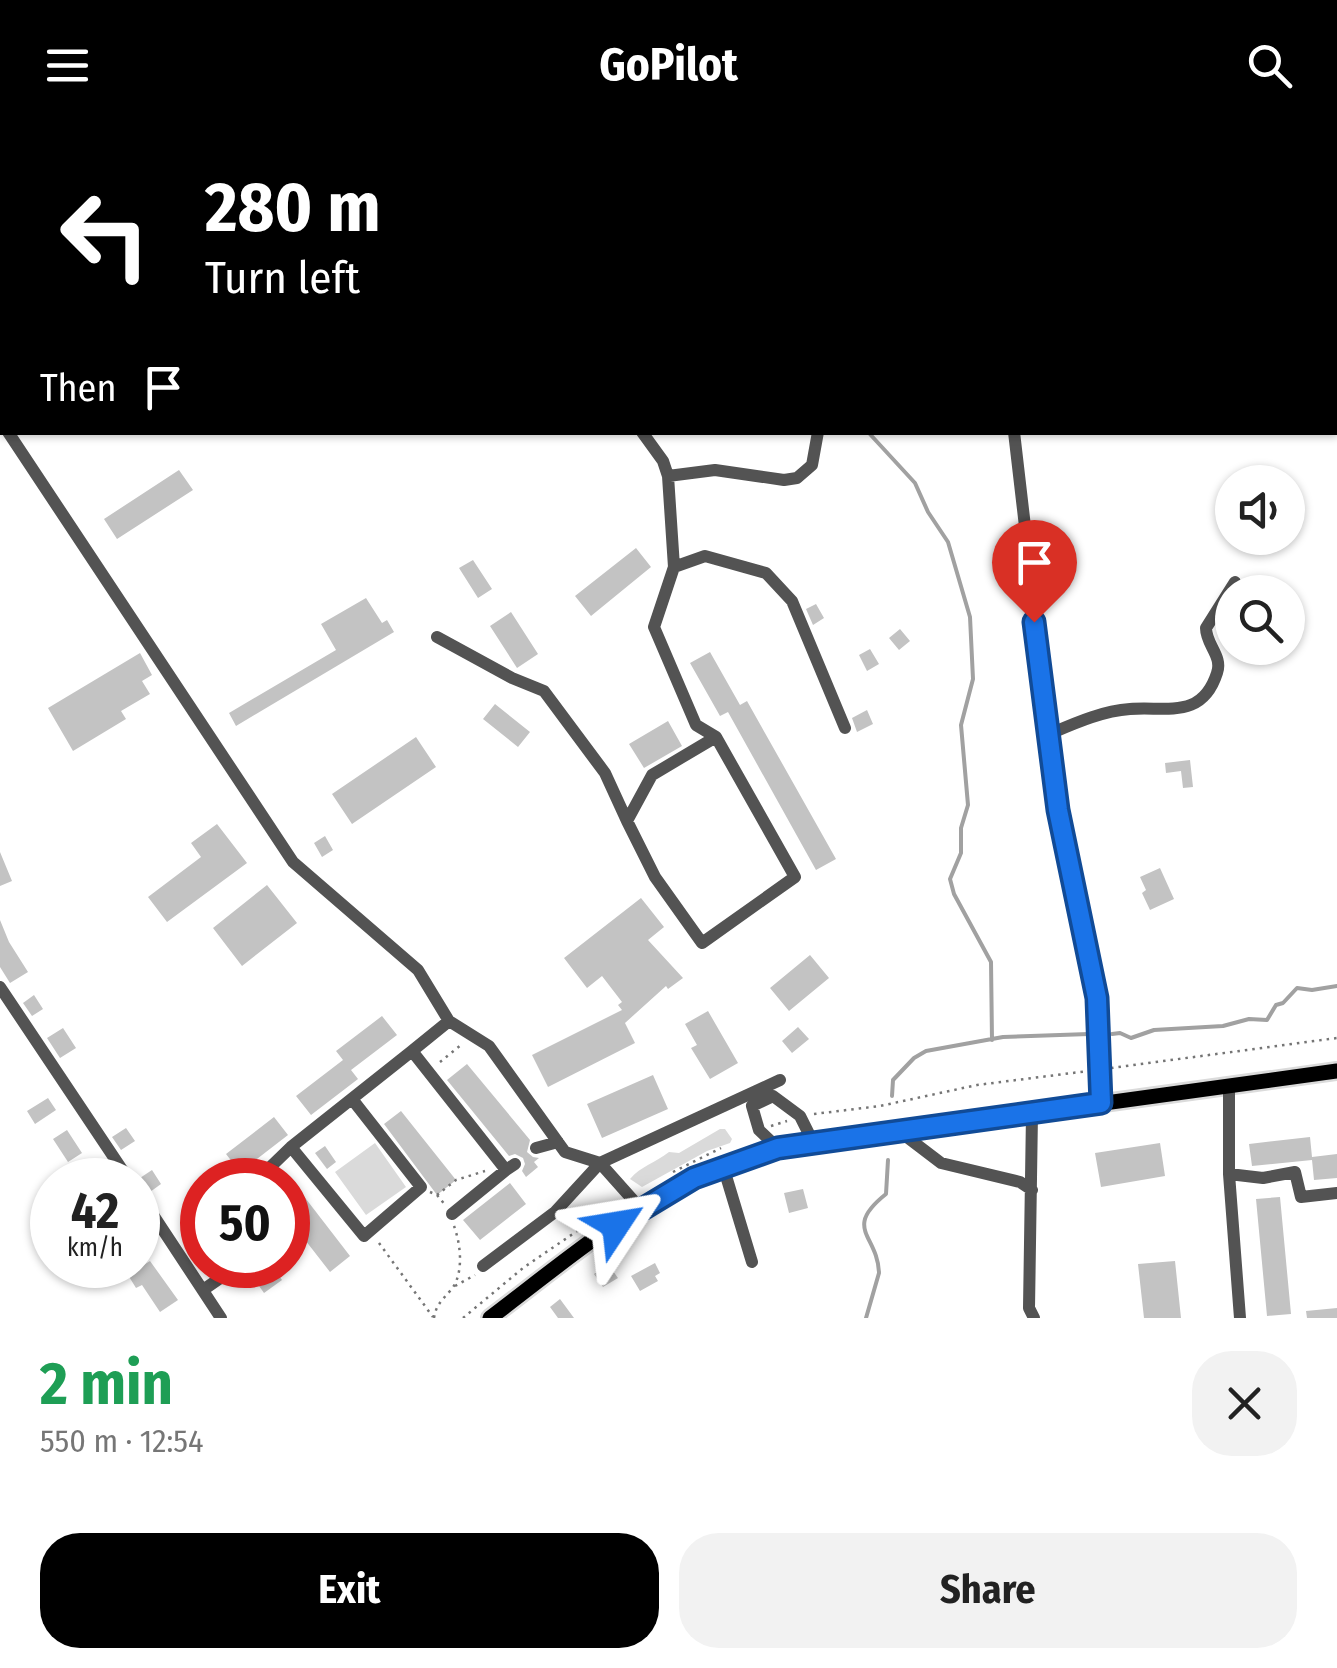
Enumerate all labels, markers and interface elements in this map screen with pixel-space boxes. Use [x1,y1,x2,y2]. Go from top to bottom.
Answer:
icon: menu [40,38,95,93]
text: GoPilot [599,38,738,92]
icon: search [1242,38,1297,93]
text: 280 m [205,166,381,250]
icon: left [40,170,170,300]
text: Turn left [205,251,360,305]
icon: arrive [136,360,191,415]
text: Then [40,365,116,411]
map controls [1215,465,1305,665]
button: sound [1215,465,1305,555]
pin [992,520,1077,623]
icon: arrive [1007,535,1062,590]
button: search [1215,575,1305,665]
speed limit sign: 50 [180,1158,310,1288]
position arrow [564,1173,668,1277]
text: 42 [71,1181,119,1241]
text: km/h [67,1233,123,1263]
text: 2 min [40,1348,173,1420]
button: close [1192,1351,1297,1456]
text: 550 m · 12:54 [40,1422,204,1460]
button: Exit [40,1533,659,1648]
button: Share [679,1533,1297,1648]

